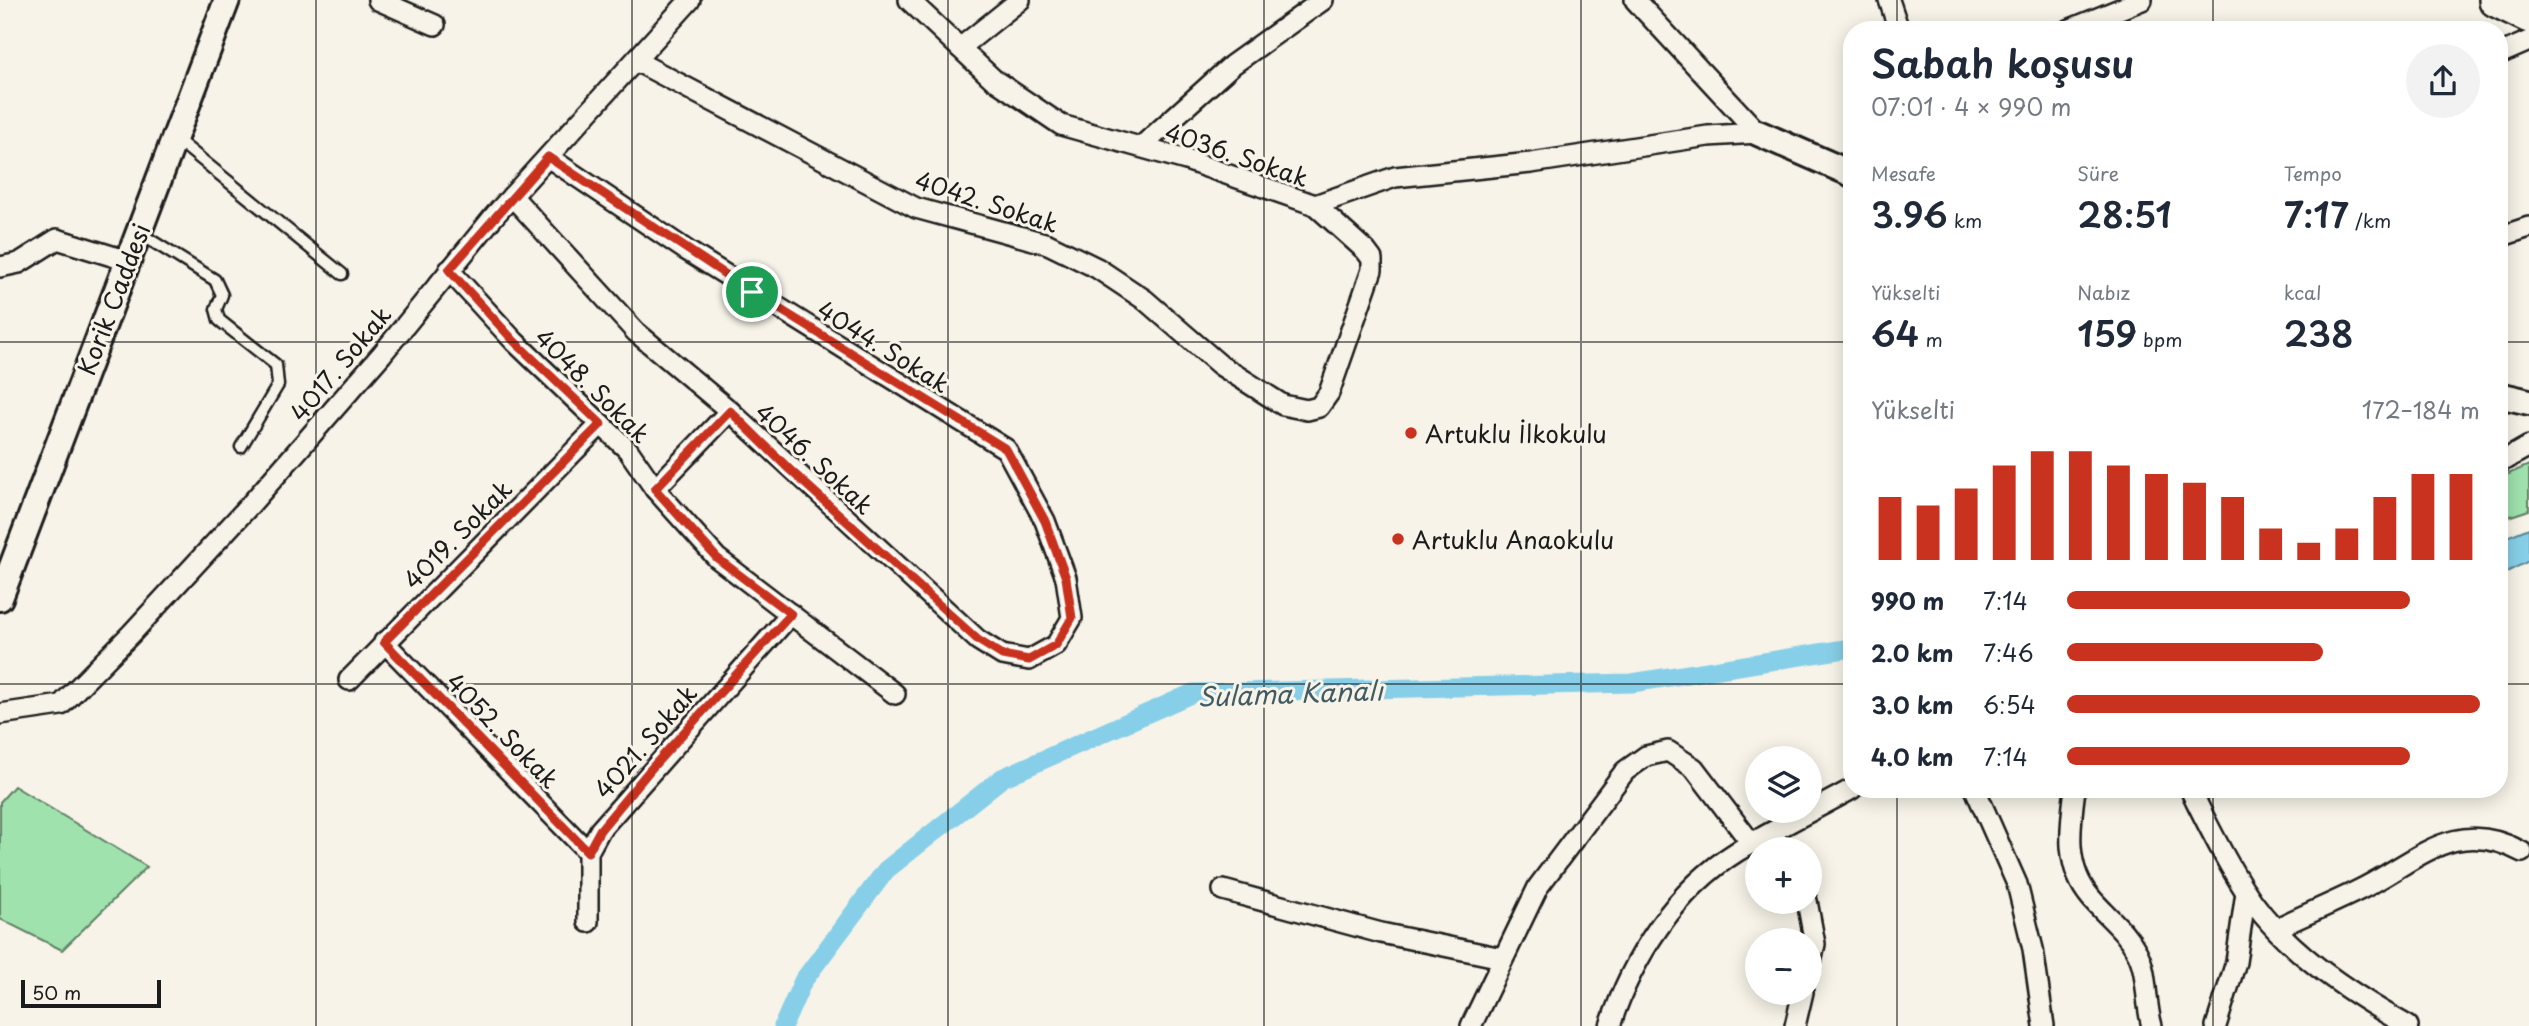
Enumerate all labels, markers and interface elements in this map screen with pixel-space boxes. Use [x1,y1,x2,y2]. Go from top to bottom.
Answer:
text: Sabah koşusu [1871,34,2135,91]
button: share [2406,44,2480,118]
text: 07:01 · 4 × 990 m [1871,89,2071,124]
street label: 4036. Sokak [1160,113,1314,195]
text: Mesafe [1871,159,1936,187]
text: Süre [2077,159,2119,187]
text: Tempo [2284,159,2342,187]
street label: 4042. Sokak [911,161,1063,241]
text: 3.96 [1871,187,1948,240]
text: 28:51 [2077,187,2172,240]
text: 7:17 [2284,187,2349,240]
text: km [1948,206,1982,234]
text: /km [2349,206,2391,234]
street label: Korik Caddesi [68,218,158,380]
pin [722,262,782,322]
icon: arrive [733,273,771,311]
text: Yükselti [1871,278,1940,306]
text: Nabız [2077,278,2130,306]
text: kcal [2284,278,2322,306]
street label: 4044. Sokak [811,291,957,401]
street label: 4017. Sokak [281,297,399,429]
text: 64 [1871,306,1919,359]
text: 159 [2077,306,2137,359]
text: 238 [2284,306,2353,359]
street label: 4048. Sokak [527,319,659,451]
text: m [1919,325,1943,353]
text: bpm [2137,325,2183,353]
text: Yükselti [1871,392,1955,427]
text: 172–184 m [2362,392,2480,427]
street label: 4046. Sokak [748,394,882,522]
place label: Artuklu İlkokulu [1425,415,1607,451]
marker: Artuklu İlkokulu [1403,425,1419,441]
street label: 4019. Sokak [394,471,520,597]
place label: Artuklu Anaokulu [1412,521,1614,557]
marker: Artuklu Anaokulu [1390,531,1406,547]
text: 990 m [1871,583,1944,618]
text: 7:14 [1983,583,2028,618]
text: 2.0 km [1871,635,1953,670]
text: 7:46 [1983,635,2034,670]
street label: 4052. Sokak [438,664,568,796]
water label: Sulama Kanalı [1197,670,1385,716]
street label: 4021. Sokak [585,676,705,806]
text: 3.0 km [1871,687,1953,722]
text: 6:54 [1983,687,2036,722]
text: 4.0 km [1871,739,1954,774]
text: 7:14 [1983,739,2028,774]
map controls [1745,746,1822,1005]
button: layers [1745,746,1822,823]
button: + [1745,837,1822,914]
button: − [1745,928,1822,1005]
scale bar [21,977,161,1009]
text: 50 m [32,978,81,1006]

